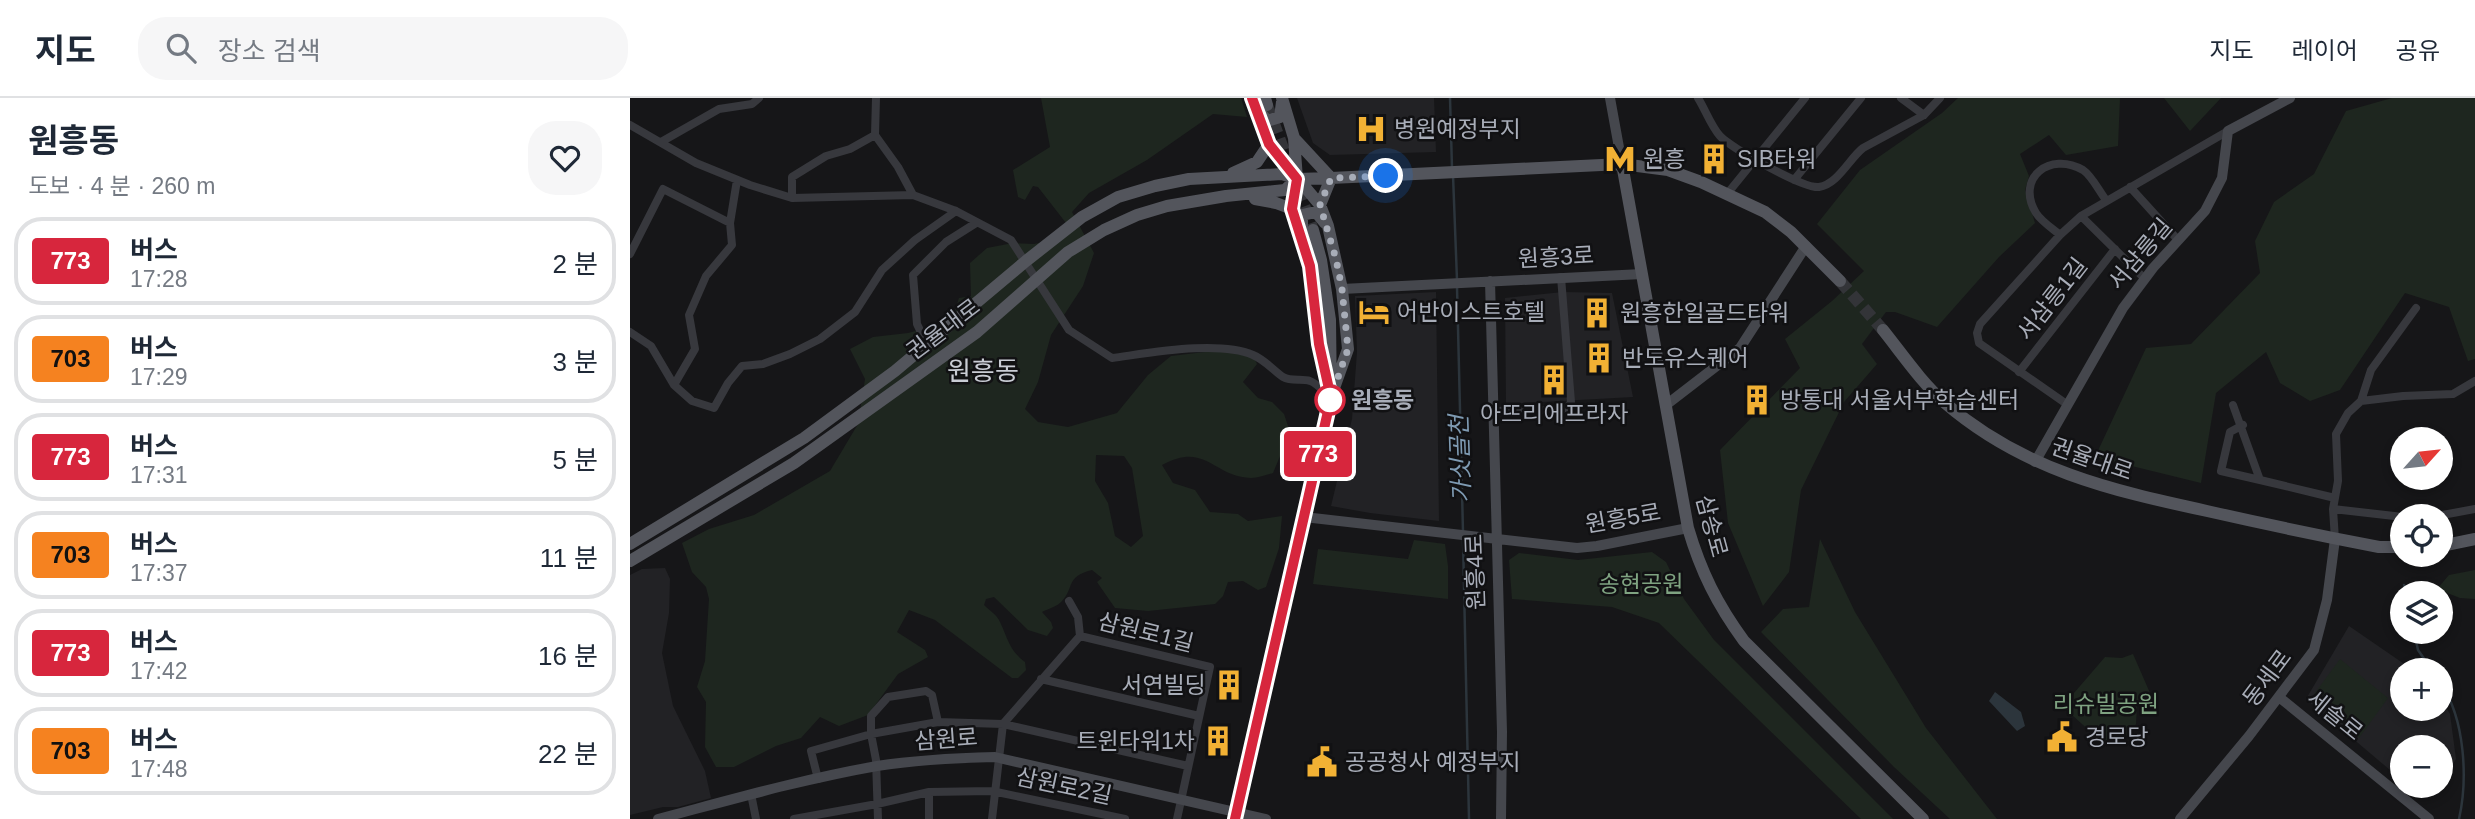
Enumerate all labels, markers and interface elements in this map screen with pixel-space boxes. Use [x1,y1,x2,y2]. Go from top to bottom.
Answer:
search box [138,17,628,80]
icon: search [162,29,200,67]
text: 지도 [35,32,96,69]
text: 장소 검색 [218,36,321,66]
text: 지도 [2209,37,2254,64]
text: 레이어 [2292,37,2358,64]
text: 공유 [2396,37,2440,64]
hospital icon: 병원예정부지 [1354,112,1388,146]
place label: 병원예정부지 [1394,116,1521,142]
button: heart [528,121,602,195]
text: 원흥동 [28,122,119,159]
metro station icon: 원흥 [1603,142,1637,176]
building icon: SIB타워 [1697,142,1731,176]
place label: 원흥 [1643,146,1685,172]
place label: SIB타워 [1737,146,1816,172]
your location [1368,158,1403,193]
text: 도보 · 4 분 · 260 m [28,173,215,199]
street label: 서삼릉길 [2103,213,2177,295]
text: 버스 [130,235,178,265]
street label: 원흥3로 [1517,242,1595,272]
text: 773 [50,247,91,274]
text: 2 분 [552,249,598,279]
street label: 서삼릉1길 [2012,253,2092,345]
text: 17:28 [130,266,188,292]
street label: 권율대로 [901,293,985,365]
hotel icon: 어반이스트호텔 [1357,295,1391,329]
building icon: 원흥한일골드타워 [1580,296,1614,330]
place label: 어반이스트호텔 [1397,299,1545,325]
place label: 원흥한일골드타워 [1620,300,1789,326]
text: 버스 [130,333,178,363]
building icon: 반도유스퀘어 [1582,341,1616,375]
text: 703 [50,345,91,372]
place label: 반도유스퀘어 [1622,345,1749,371]
text: 3 분 [552,347,598,377]
district label: 원흥동 [947,356,1019,386]
building icon: 아뜨리에프라자 [1537,363,1571,397]
text: 17:29 [130,364,188,390]
building icon: 방통대 서울서부학습센터 [1740,383,1774,417]
marker: 원흥동 [1315,385,1345,415]
place label: 원흥동 [1351,387,1414,413]
place label: 방통대 서울서부학습센터 [1780,387,2019,413]
place label: 아뜨리에프라자 [1480,401,1628,427]
water label: 가싯골천 [1445,411,1475,504]
north arrow [2390,427,2454,490]
map controls [2390,427,2453,798]
text: 버스 [130,431,178,461]
line badge: 773 [1278,431,1358,477]
street label: 권율대로 [2048,433,2136,485]
text: 773 [1298,440,1338,467]
text: 773 [50,443,91,470]
text: 5 분 [552,445,598,475]
text: 17:31 [130,462,188,488]
street label: 삼송로 [1691,492,1733,560]
street label: 원흥5로 [1583,499,1663,537]
button: locate [2390,504,2453,567]
text: 버스 [130,529,178,559]
street label: 원흥4로 [1461,533,1489,611]
text: 703 [50,541,91,568]
text: 11 분 [540,543,598,573]
text: 17:37 [130,560,188,586]
park label: 송현공원 [1599,571,1683,597]
button: layers [2390,581,2453,644]
street label: 삼원로1길 [1096,608,1196,656]
text: 버스 [130,627,178,657]
text: 773 [50,639,91,666]
text: 16 분 [538,641,598,671]
street label: 동세로 [2238,645,2296,711]
text: 17:42 [130,658,188,684]
button: + [2390,658,2453,721]
building icon: 서연빌딩 [1212,668,1246,702]
place label: 서연빌딩 [1121,672,1206,698]
street label: 세솔로 [2302,685,2368,745]
park label: 리슈빌공원 [2053,691,2159,717]
public building icon: 경로당 [2045,720,2079,754]
street label: 삼원로 [913,724,979,754]
building icon: 트윈타워1차 [1201,724,1235,758]
place label: 경로당 [2085,724,2148,750]
text: 버스 [130,725,178,755]
place label: 트윈타워1차 [1076,728,1195,754]
button: − [2390,735,2453,798]
text: 703 [50,737,91,764]
text: 22 분 [538,739,598,769]
public building icon: 공공청사 예정부지 [1305,745,1339,779]
place label: 공공청사 예정부지 [1345,749,1521,775]
text: 17:48 [130,756,188,782]
street label: 삼원로2길 [1014,763,1114,809]

